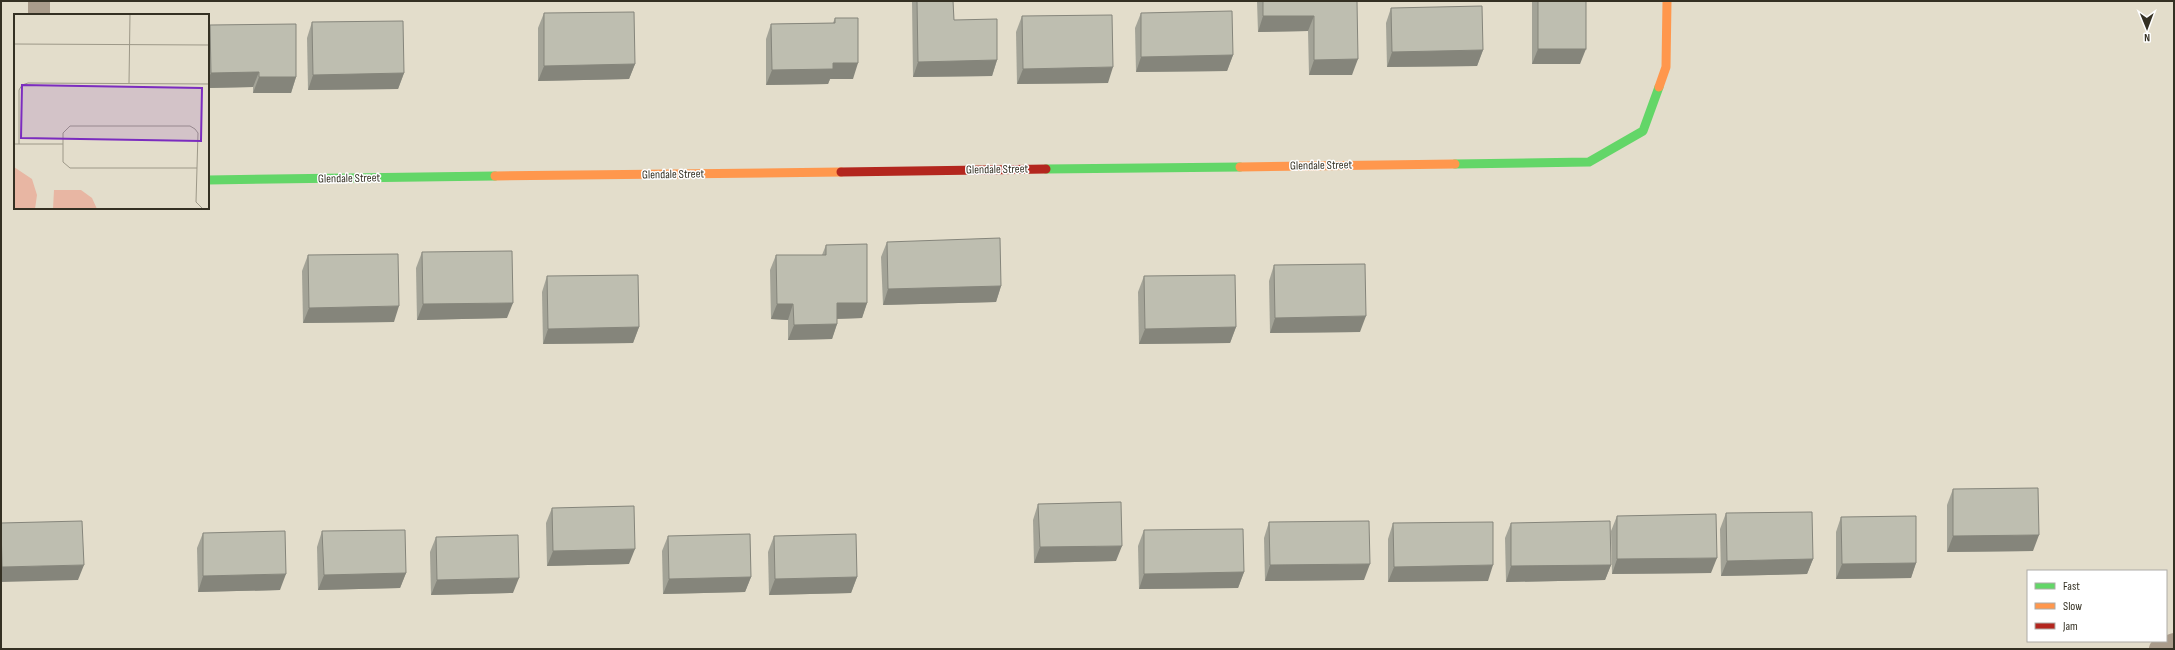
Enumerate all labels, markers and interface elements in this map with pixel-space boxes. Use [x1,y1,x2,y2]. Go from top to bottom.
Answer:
north arrow [2127,8,2167,48]
inset map [14,14,209,209]
text: N [2144,31,2150,44]
street label: Glendale Street [1290,157,1353,174]
street label: Glendale Street [966,161,1029,178]
street label: Glendale Street [642,166,705,183]
street label: Glendale Street [318,170,381,187]
legend [2027,570,2167,642]
text: Fast [2063,579,2080,594]
text: Slow [2063,599,2082,614]
text: Jam [2062,619,2078,634]

